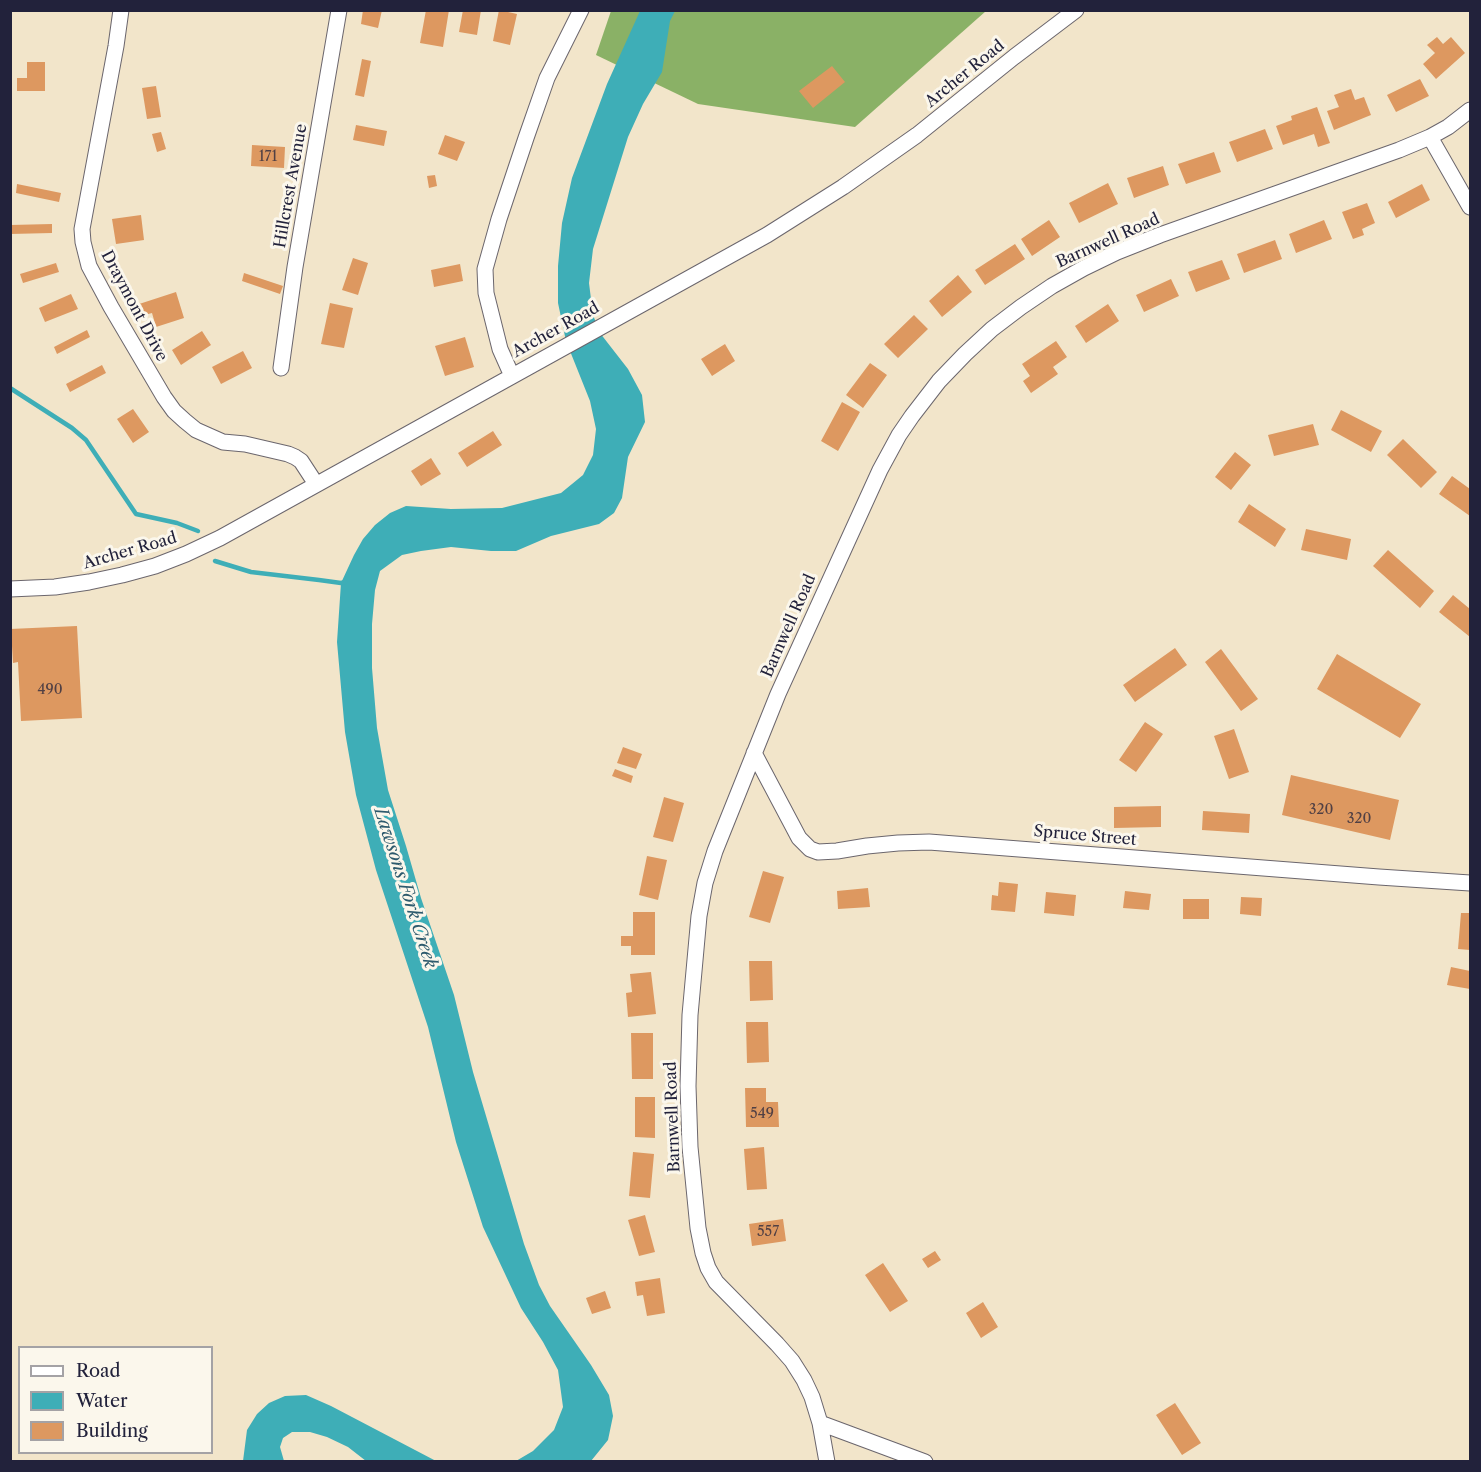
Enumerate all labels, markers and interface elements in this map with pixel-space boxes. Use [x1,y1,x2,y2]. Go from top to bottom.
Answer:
street label: Archer Road [922,36,1008,112]
street label: Hillcrest Avenue [271,122,311,250]
house number: 171 [259,149,277,165]
street label: Barnwell Road [1053,210,1163,272]
street label: Draymont Drive [97,247,171,365]
street label: Archer Road [509,298,603,362]
street label: Archer Road [81,528,179,574]
street label: Barnwell Road [758,571,820,681]
house number: 490 [37,682,63,698]
house number: 320 [1309,802,1333,818]
water label: Lawsons Fork Creek [369,805,441,971]
house number: 320 [1347,811,1371,827]
street label: Spruce Street [1033,822,1137,850]
street label: Barnwell Road [661,1061,685,1173]
house number: 549 [750,1106,774,1122]
house number: 557 [757,1224,779,1240]
legend [18,1346,213,1454]
text: Road [76,1360,121,1382]
text: Water [76,1390,128,1412]
text: Building [76,1420,148,1442]

